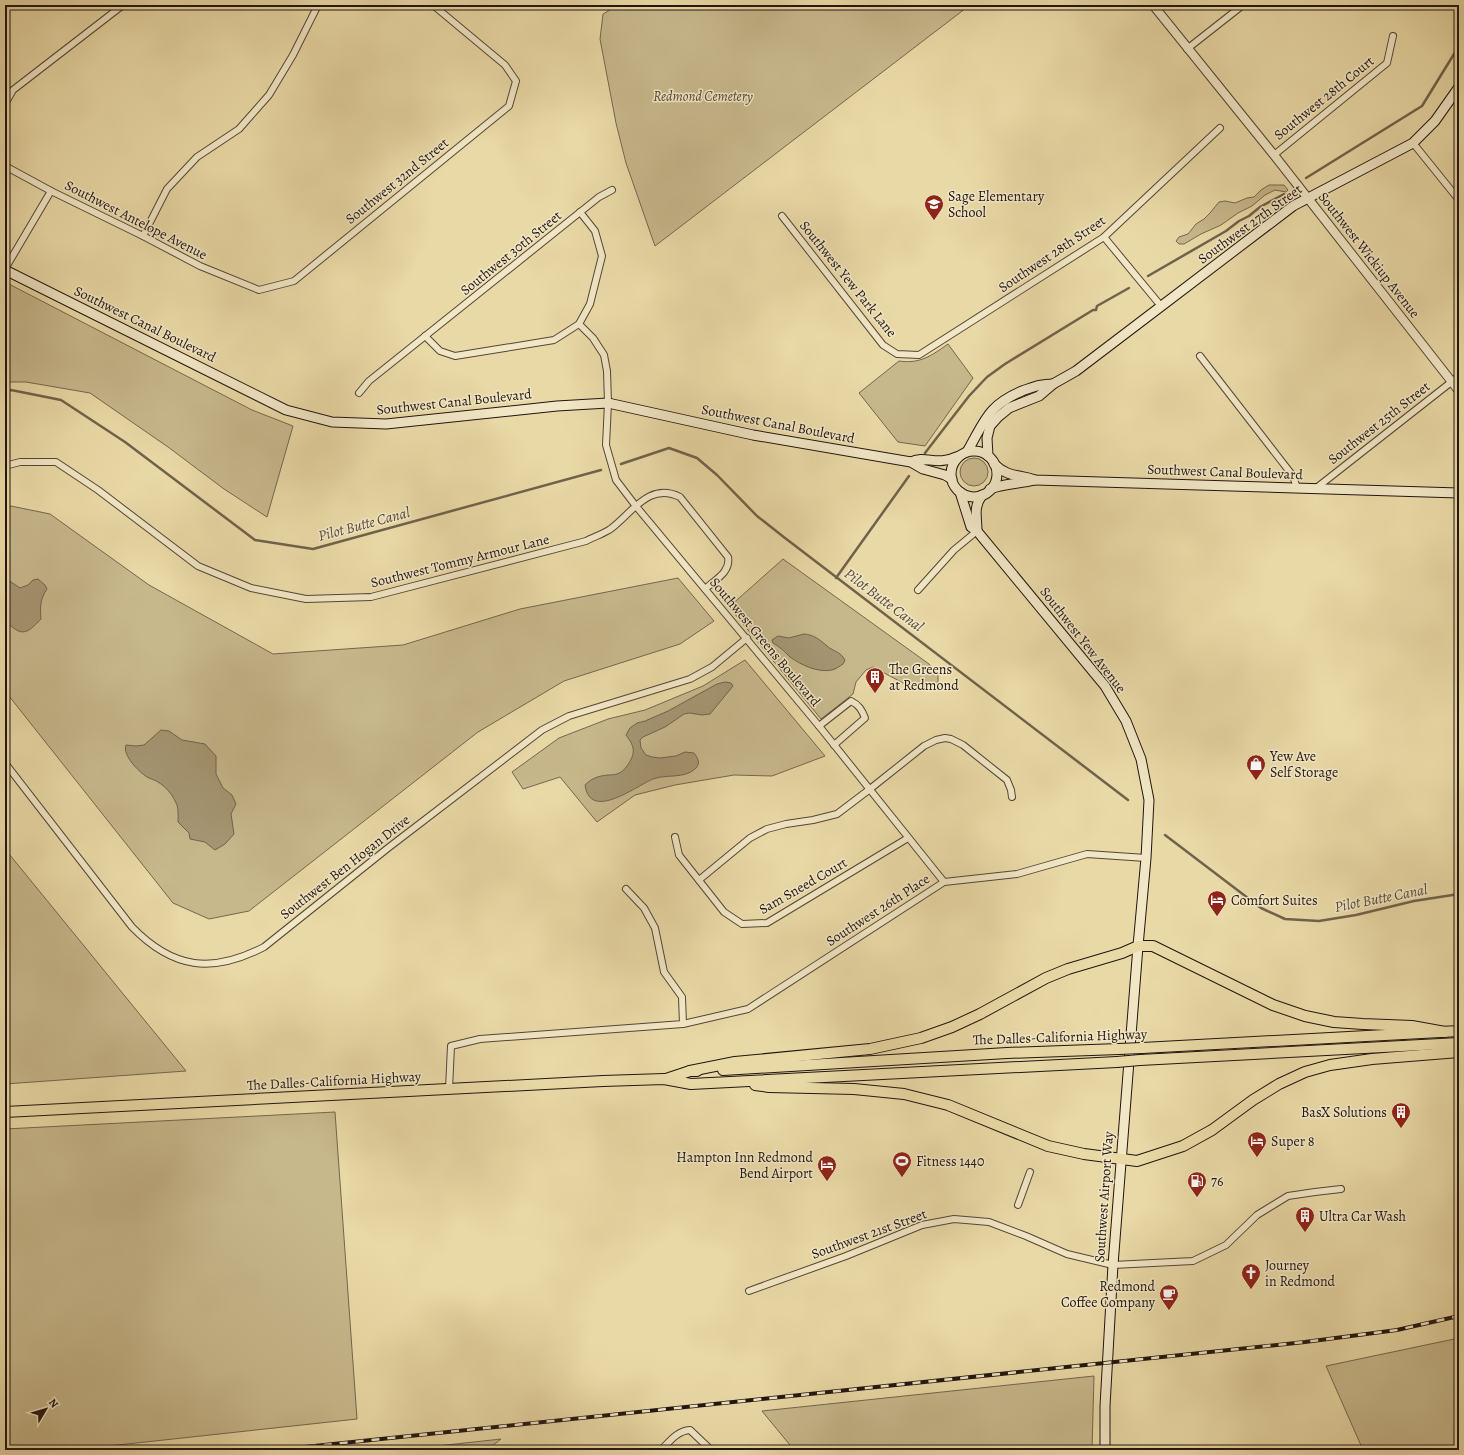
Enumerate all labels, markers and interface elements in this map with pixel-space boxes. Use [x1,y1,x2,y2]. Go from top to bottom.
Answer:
street label: Southwest 28th Court [1270,51,1378,144]
park label: Redmond Cemetery [653,87,753,106]
street label: Southwest 32nd Street [342,133,453,228]
street label: Southwest Antelope Avenue [62,176,210,264]
street label: Southwest 27th Street [1194,180,1306,268]
place label: Sage Elementary School [948,187,1045,222]
street label: Southwest Wickiup Avenue [1314,188,1424,322]
school or university icon: Sage Elementary School [923,193,945,221]
street label: Southwest 30th Street [456,206,566,300]
street label: Southwest 28th Street [995,211,1110,297]
street label: Southwest Yew Park Lane [795,217,901,341]
street label: Southwest Canal Boulevard [71,281,220,367]
street label: Southwest 25th Street [1324,377,1434,469]
street label: Southwest Canal Boulevard [376,384,533,420]
street label: Southwest Canal Boulevard [700,400,857,448]
street label: Southwest Canal Boulevard [1147,460,1304,484]
water label: Pilot Butte Canal [316,502,412,546]
street label: Southwest Tommy Armour Lane [369,530,551,592]
water label: Pilot Butte Canal [840,564,928,637]
street label: Southwest Greens Boulevard [705,573,825,711]
street label: Southwest Yew Avenue [1035,583,1131,697]
place label: The Greens at Redmond [889,660,959,695]
building icon: The Greens at Redmond [864,666,886,694]
place label: Yew Ave Self Storage [1269,747,1338,782]
shop icon: Yew Ave Self Storage [1245,753,1267,781]
street label: Southwest Ben Hogan Drive [276,810,414,924]
street label: Sam Sneed Court [755,853,851,919]
street label: Southwest 26th Place [822,869,934,951]
water label: Pilot Butte Canal [1333,879,1429,917]
hotel icon: Comfort Suites [1206,889,1228,917]
place label: Comfort Suites [1231,891,1318,910]
street label: The Dalles-California Highway [973,1024,1148,1050]
street label: The Dalles-California Highway [246,1067,422,1095]
building icon: BasX Solutions [1390,1101,1412,1129]
place label: BasX Solutions [1301,1103,1387,1122]
street label: Southwest Airport Way [1090,1130,1118,1263]
hotel icon: Super 8 [1246,1130,1268,1158]
place label: Super 8 [1271,1132,1315,1151]
place label: Hampton Inn Redmond Bend Airport [676,1148,813,1183]
sports icon: Fitness 1440 [891,1150,913,1178]
place label: Fitness 1440 [916,1152,984,1171]
hotel icon: Hampton Inn Redmond Bend Airport [816,1154,838,1182]
fuel station icon: 76 [1186,1170,1208,1198]
place label: 76 [1211,1172,1223,1191]
street label: Southwest 21st Street [809,1204,930,1264]
building icon: Ultra Car Wash [1294,1205,1316,1233]
place label: Ultra Car Wash [1319,1207,1407,1226]
place label: Journey in Redmond [1265,1256,1336,1291]
church icon: Journey in Redmond [1240,1262,1262,1290]
place label: Redmond Coffee Company [1061,1277,1156,1312]
cafe icon: Redmond Coffee Company [1158,1283,1180,1311]
north arrow [26,1389,66,1429]
text: N [45,1395,62,1411]

